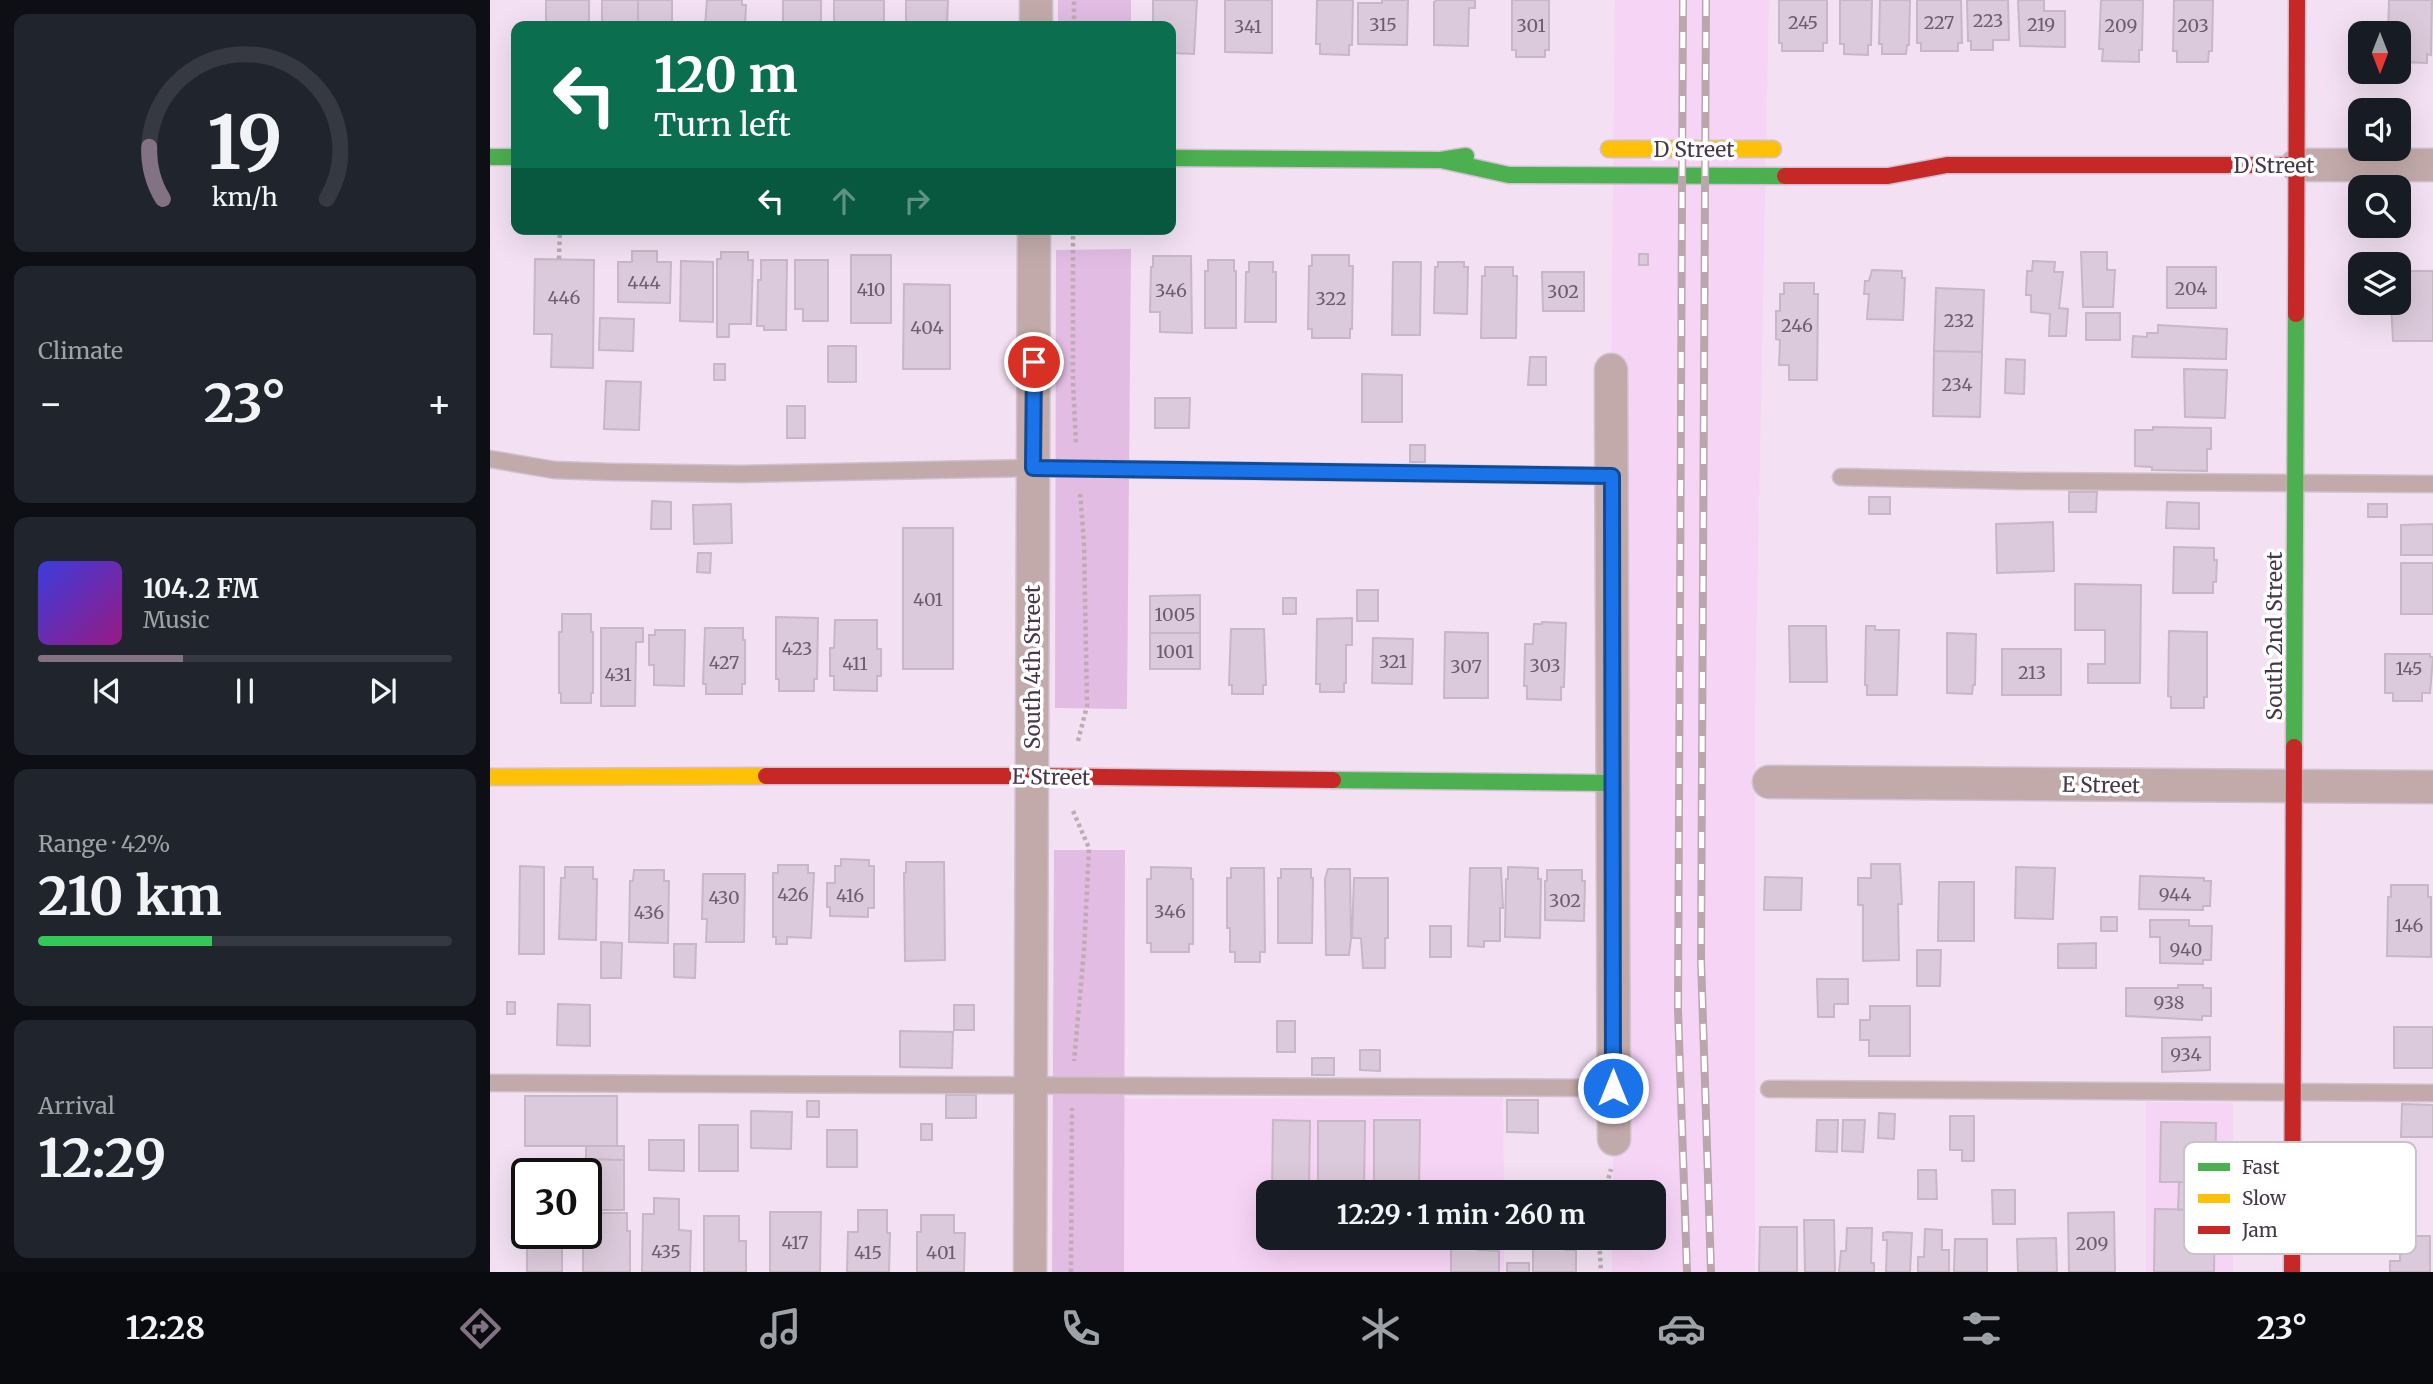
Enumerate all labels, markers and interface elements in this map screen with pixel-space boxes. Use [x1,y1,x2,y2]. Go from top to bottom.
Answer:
house number: 223 [1973,9,2003,32]
house number: 245 [1788,11,1818,34]
house number: 227 [1924,11,1954,34]
house number: 315 [1369,13,1397,36]
house number: 219 [2027,13,2055,36]
house number: 301 [1516,14,1546,37]
house number: 209 [2105,14,2137,37]
house number: 203 [2177,14,2209,37]
house number: 341 [1234,15,1262,38]
north arrow [2348,21,2412,84]
map controls [2348,21,2411,315]
text: 120 m [654,44,798,105]
icon: left [539,49,630,140]
text: 19 [207,97,283,189]
button: sound [2348,98,2411,161]
text: Turn left [654,105,791,145]
street label: D Street [1654,136,1734,163]
street label: D Street [2234,152,2314,179]
button: search [2348,175,2411,238]
text: km/h [212,181,278,213]
icon: left [752,182,790,220]
icon: ahead [825,182,863,220]
icon: right [898,182,936,220]
button: layers [2348,252,2411,315]
house number: 444 [627,271,661,294]
house number: 204 [2175,277,2207,300]
house number: 410 [857,278,885,301]
house number: 346 [1155,279,1187,302]
house number: 302 [1547,280,1579,303]
house number: 446 [548,286,581,309]
house number: 322 [1316,287,1346,310]
house number: 232 [1944,309,1974,332]
house number: 246 [1781,314,1813,337]
house number: 404 [910,316,944,339]
pin [1004,332,1064,392]
text: Climate [38,336,123,365]
icon: arrive [1015,343,1053,381]
text: 23° [204,371,286,436]
house number: 234 [1941,373,1973,396]
text: − [38,380,63,427]
text: + [427,380,452,427]
street label: South 2nd Street [2261,552,2288,720]
text: 104.2 FM [143,572,259,605]
street label: South 4th Street [1019,585,1046,749]
house number: 401 [913,588,943,611]
house number: 1005 [1155,603,1195,626]
text: Music [143,605,210,634]
house number: 423 [782,637,812,660]
house number: 1001 [1156,640,1194,663]
house number: 321 [1379,650,1407,673]
house number: 427 [709,651,739,674]
house number: 411 [842,652,868,675]
house number: 303 [1529,654,1561,677]
house number: 307 [1450,655,1482,678]
house number: 145 [2395,657,2423,680]
house number: 213 [2018,661,2046,684]
house number: 431 [604,663,632,686]
icon: previous [88,672,126,710]
icon: pause [226,672,264,710]
icon: next [364,672,402,710]
street label: E Street [1012,763,1090,791]
street label: E Street [2062,771,2140,799]
text: Range · 42% [38,829,170,858]
text: 210 km [38,864,222,929]
house number: 426 [777,883,809,906]
house number: 944 [2159,883,2191,906]
house number: 416 [836,884,864,907]
house number: 430 [708,886,740,909]
house number: 302 [1549,889,1581,912]
house number: 346 [1154,900,1186,923]
house number: 436 [634,901,664,924]
house number: 146 [2395,914,2424,937]
house number: 940 [2170,938,2202,961]
house number: 938 [2154,991,2184,1014]
house number: 934 [2170,1043,2202,1066]
position arrow [1576,1051,1650,1125]
text: Arrival [38,1091,115,1120]
text: 12:29 [38,1126,166,1191]
legend [2184,1142,2416,1254]
text: Fast [2242,1155,2280,1179]
speed limit sign: 30 [511,1158,602,1249]
text: Slow [2242,1186,2287,1210]
text: 12:29 · 1 min · 260 m [1337,1198,1585,1231]
text: Jam [2241,1218,2278,1242]
house number: 417 [781,1231,809,1254]
house number: 209 [2076,1232,2108,1255]
house number: 435 [651,1240,681,1263]
house number: 415 [854,1241,882,1264]
house number: 401 [926,1241,956,1264]
icon: directions [456,1304,505,1353]
icon: music [756,1304,805,1353]
icon: phone [1056,1304,1105,1353]
icon: climate [1356,1304,1405,1353]
icon: car [1657,1304,1706,1353]
icon: filters [1957,1304,2006,1353]
text: 12:28 [126,1308,205,1348]
text: 23° [2257,1308,2307,1348]

